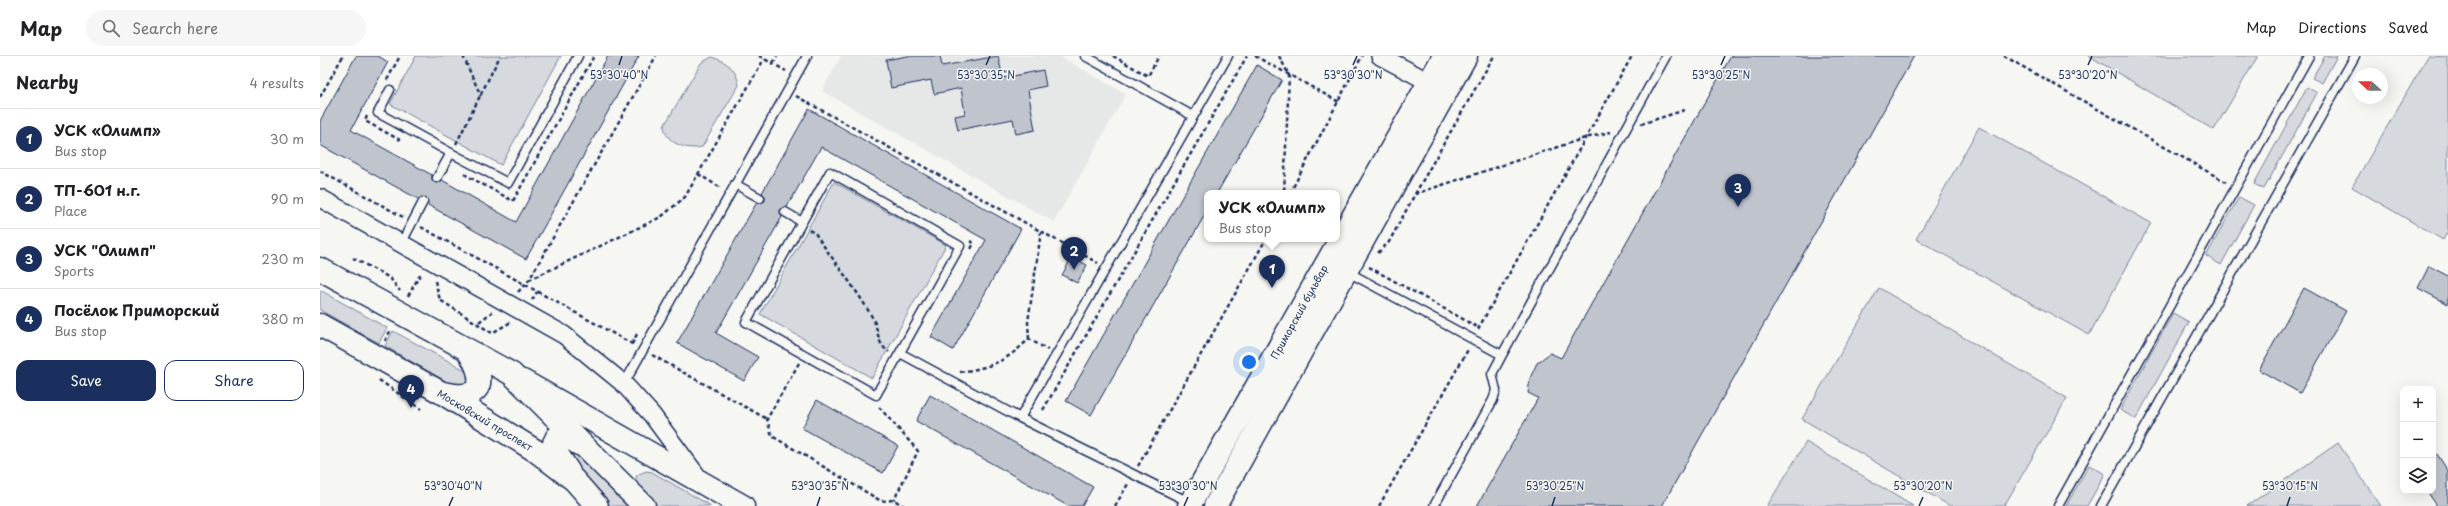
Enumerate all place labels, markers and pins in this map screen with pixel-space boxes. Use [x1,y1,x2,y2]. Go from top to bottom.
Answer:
pin: 3 [1725,174,1751,207]
pin: 2 [1061,237,1087,270]
pin: 1 [1259,255,1285,288]
pin: 4 [398,375,424,408]

